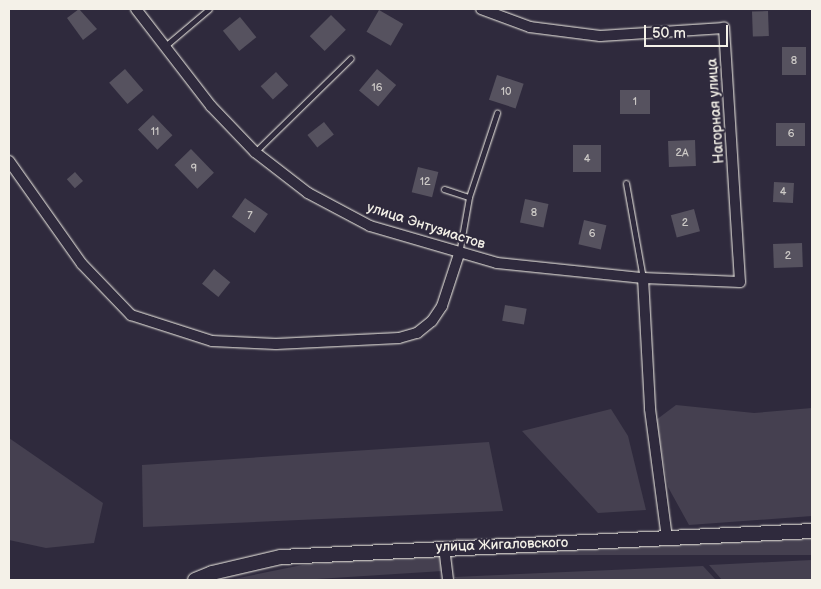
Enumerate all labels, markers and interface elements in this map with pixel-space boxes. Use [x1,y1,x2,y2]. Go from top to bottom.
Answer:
scale bar [646,15,730,47]
text: 50 m [652,24,686,43]
house number: 8 [791,54,797,68]
street label: Нагорная улица [704,58,728,164]
house number: 16 [372,81,382,95]
house number: 10 [501,85,511,99]
house number: 1 [633,95,637,109]
house number: 11 [151,125,159,139]
house number: 6 [788,127,794,141]
house number: 2А [675,146,689,160]
house number: 4 [584,152,590,166]
house number: 9 [191,162,197,176]
house number: 12 [420,175,430,189]
house number: 4 [780,185,786,199]
street label: улица Энтузиастов [365,199,487,253]
house number: 8 [531,206,537,220]
house number: 7 [247,209,253,223]
house number: 2 [682,216,688,230]
house number: 6 [589,227,595,241]
house number: 2 [785,249,791,263]
street label: улица Жигаловского [436,534,568,556]

